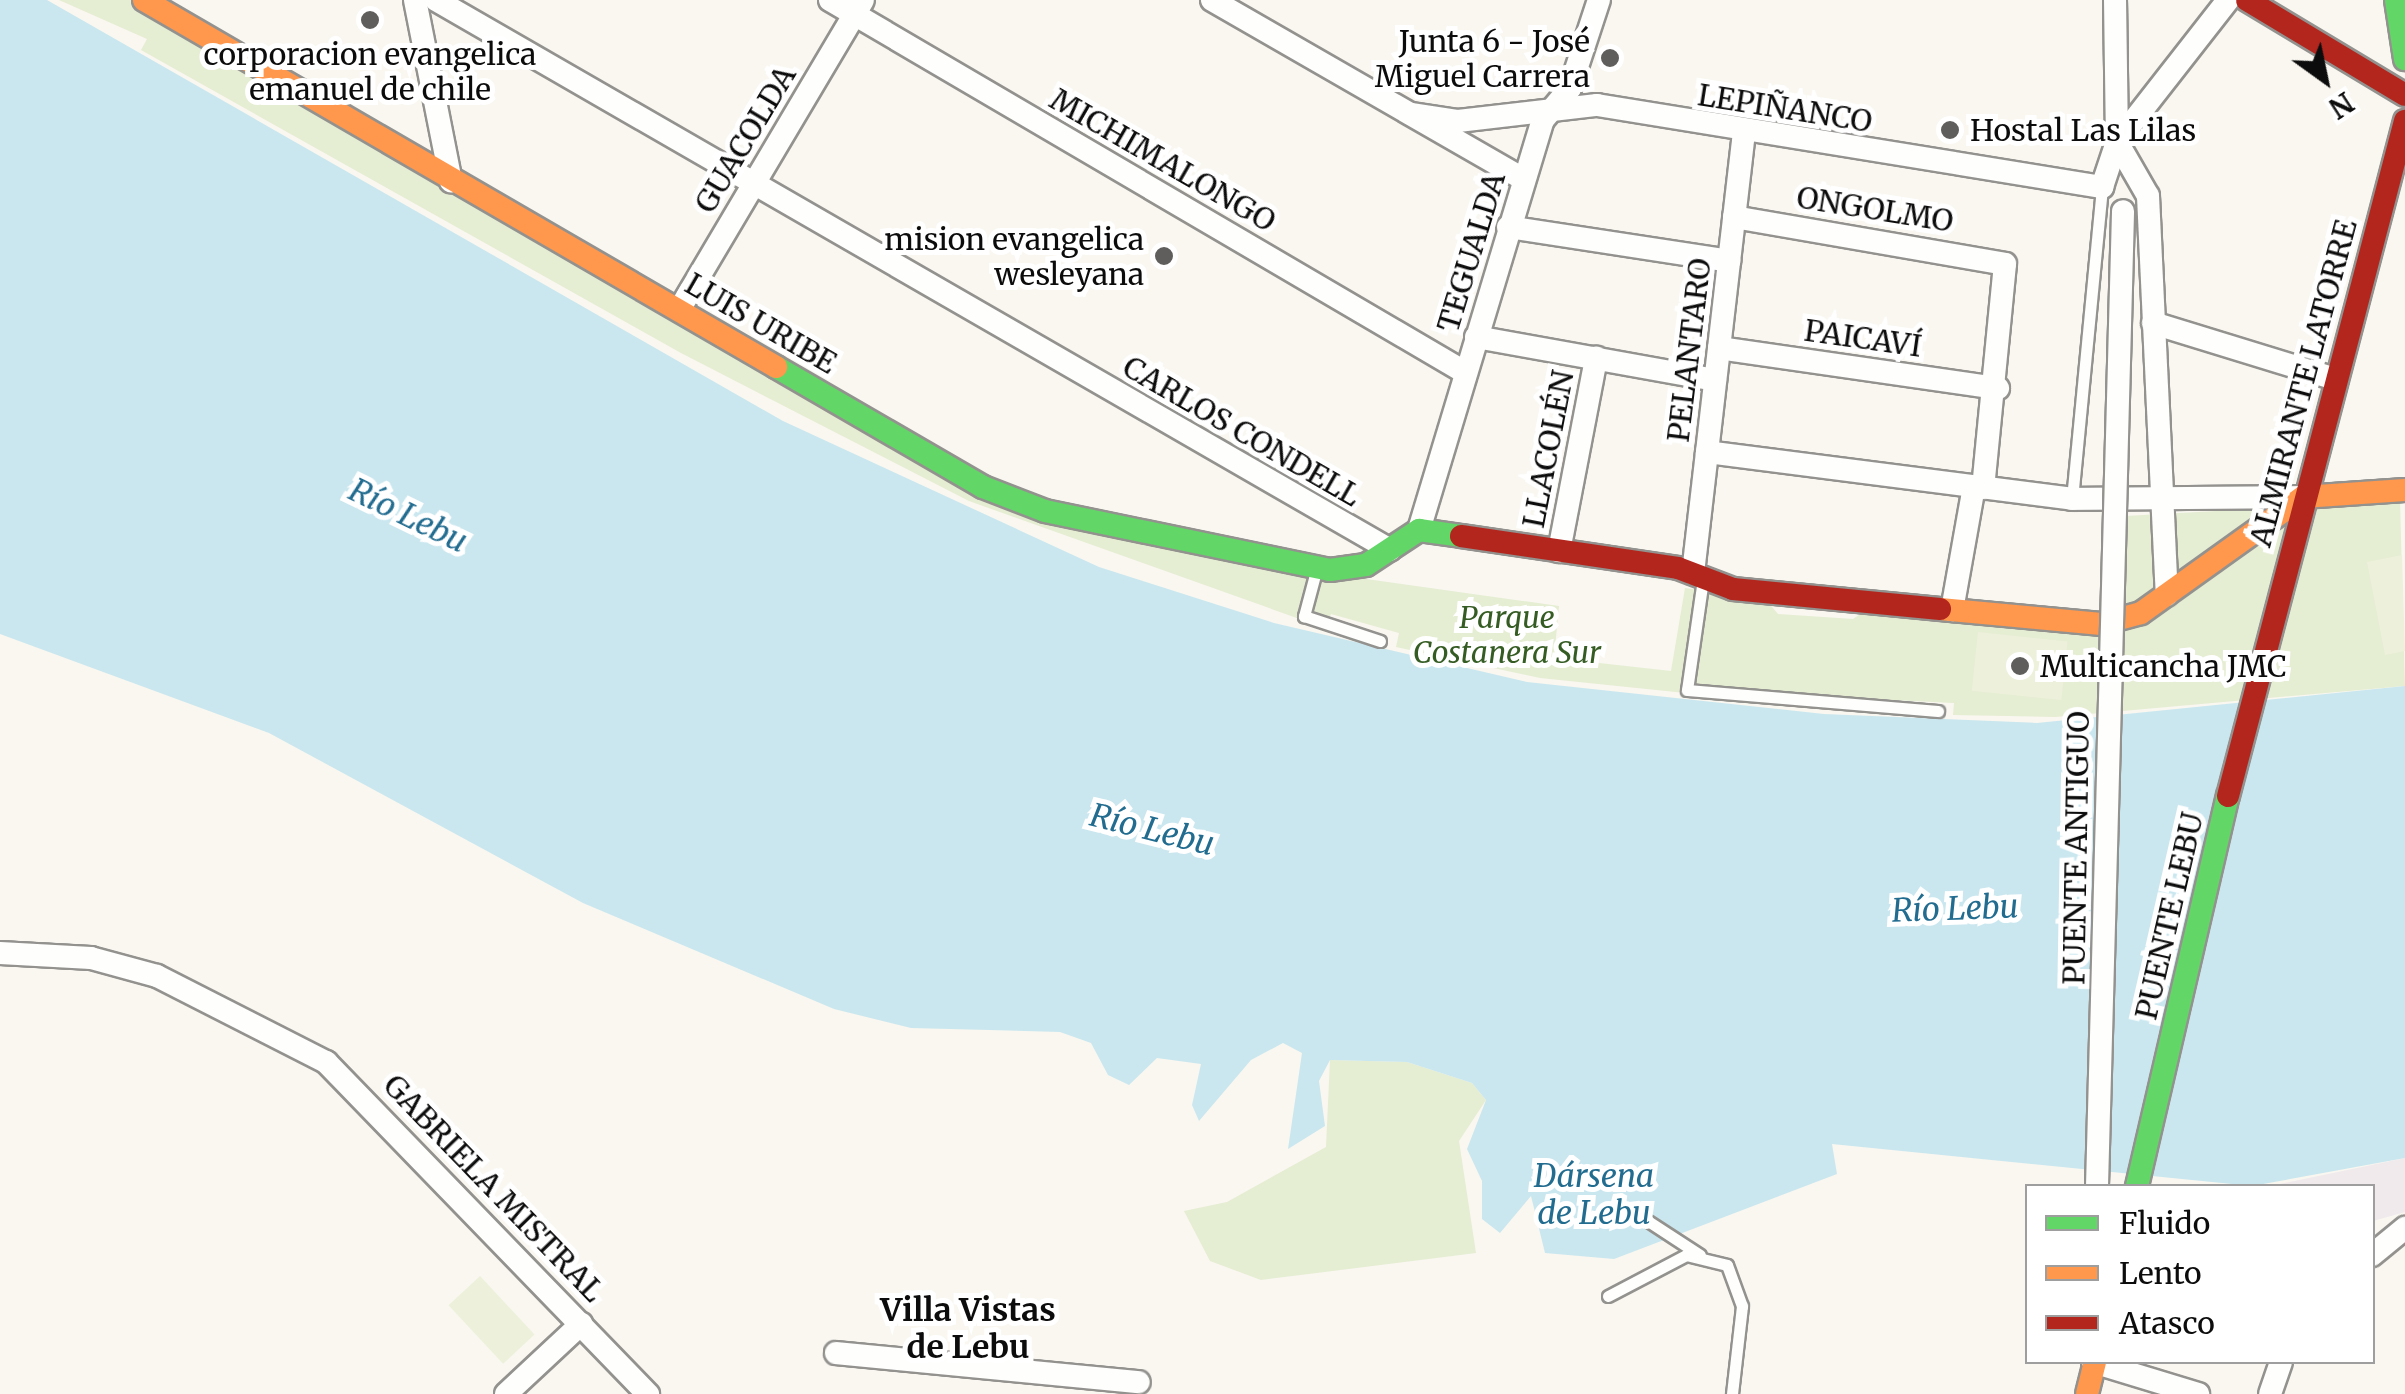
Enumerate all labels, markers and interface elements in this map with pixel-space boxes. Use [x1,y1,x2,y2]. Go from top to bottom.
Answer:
marker: corporacion evangelica emanuel de chile [359,9,381,31]
place label: Junta 6 - José Miguel Carrera [1375,23,1590,94]
north arrow [2275,30,2375,130]
place label: corporacion evangelica emanuel de chile [204,36,536,106]
marker: Junta 6 - José Miguel Carrera [1599,47,1621,69]
street label: GUACOLDA [687,59,803,219]
street label: LEPIÑANCO [1695,76,1875,140]
street label: MICHIMALONGO [1044,81,1282,239]
text: N [2322,84,2360,126]
place label: Hostal Las Lilas [1970,112,2196,148]
marker: Hostal Las Lilas [1939,119,1961,141]
street label: TEGUALDA [1430,168,1512,336]
street label: ONGOLMO [1794,179,1956,239]
street label: ALMIRANTE LATORRE [2242,216,2364,550]
place label: mision evangelica wesleyana [884,221,1144,292]
marker: mision evangelica wesleyana [1153,245,1175,267]
street label: PELANTARO [1660,256,1718,444]
street label: LUIS URIBE [679,265,843,381]
street label: PAICAVÍ [1802,312,1924,364]
street label: CARLOS CONDELL [1117,348,1367,514]
street label: LLACOLÉN [1515,367,1581,531]
water label: Río Lebu [343,471,473,561]
park label: Parque Costanera Sur [1413,599,1601,670]
place label: Multicancha JMC [2040,648,2287,684]
marker: Multicancha JMC [2009,655,2031,677]
street label: PUENTE ANTIGUO [2056,711,2096,985]
water label: Río Lebu [1086,796,1218,864]
street label: PUENTE LEBU [2128,809,2210,1023]
water label: Río Lebu [1891,888,2019,930]
street label: GABRIELA MISTRAL [376,1067,612,1309]
water label: Dársena de Lebu [1534,1158,1654,1233]
legend [2025,1184,2375,1364]
text: Fluido [2119,1204,2210,1242]
text: Lento [2119,1254,2202,1292]
district label: Villa Vistas de Lebu [880,1292,1056,1367]
text: Atasco [2119,1304,2215,1342]

